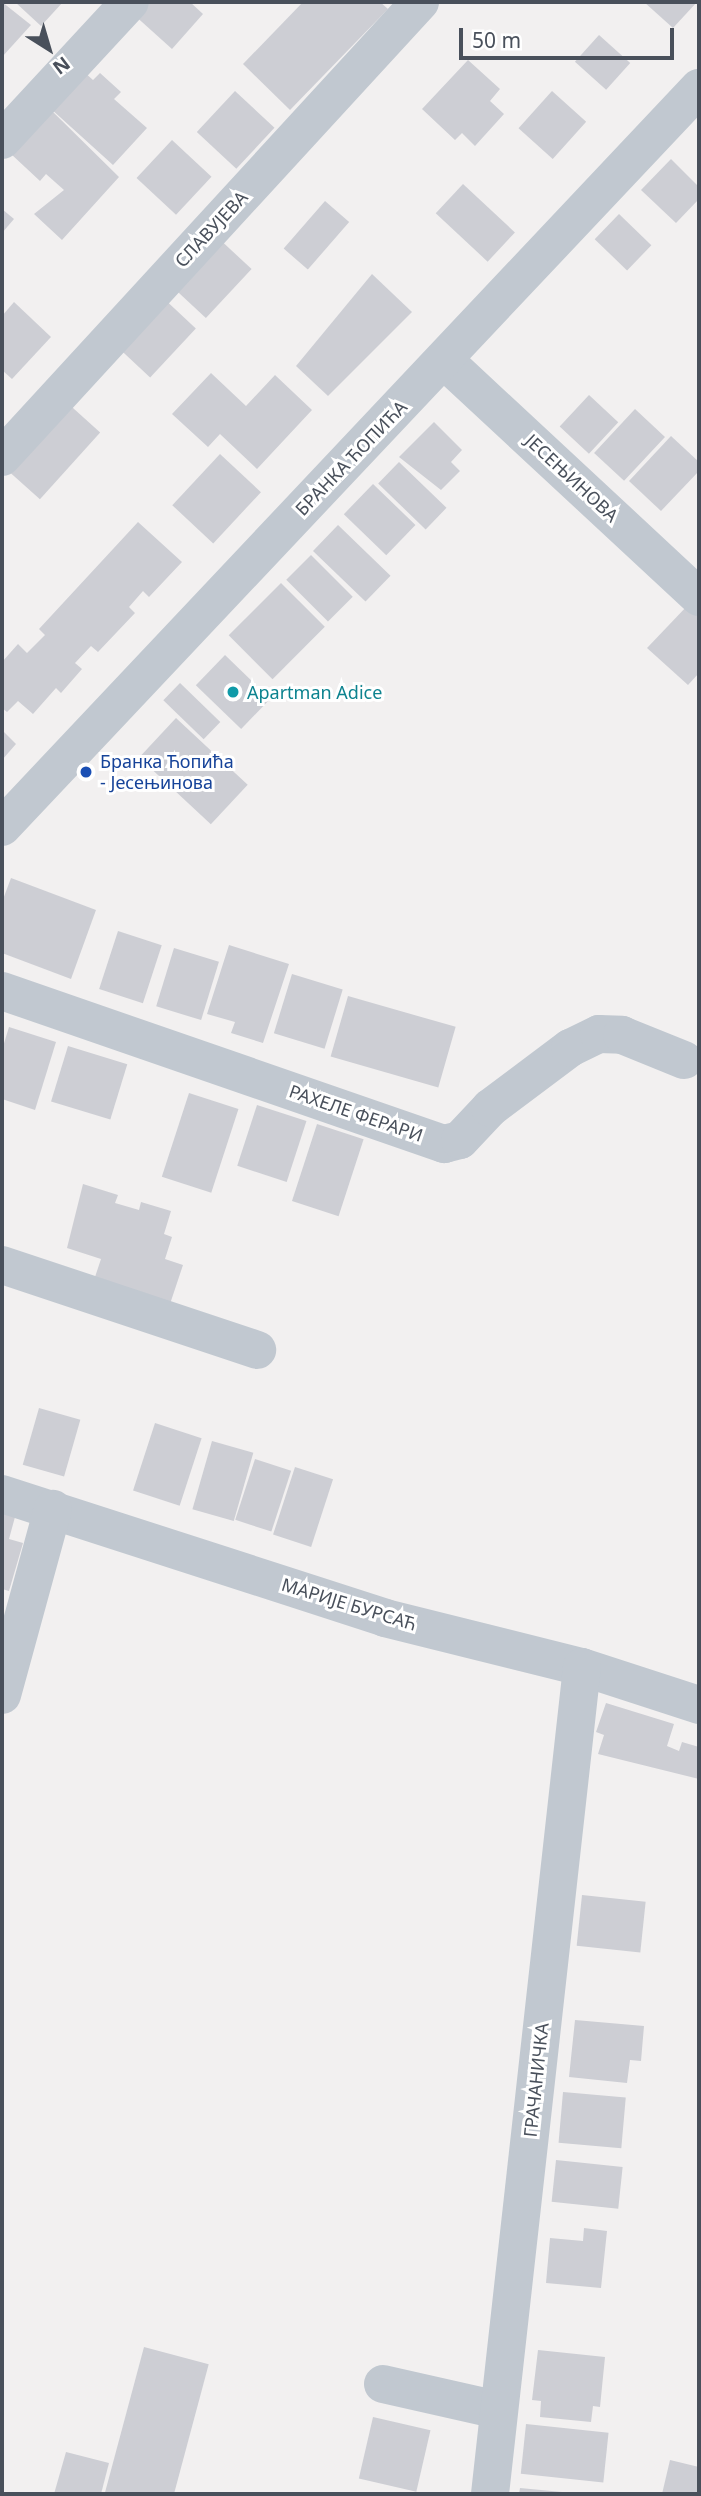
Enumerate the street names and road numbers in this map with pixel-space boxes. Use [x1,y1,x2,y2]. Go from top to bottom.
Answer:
street label: СЛАВУЈЕВА [170,186,252,272]
street label: БРАНКА ЋОПИЋА [291,396,411,520]
street label: ЈЕСЕЊИНОВА [521,430,623,526]
street label: РАХЕЛЕ ФЕРАРИ [286,1080,426,1146]
street label: МАРИЈЕ БУРСАЋ [279,1573,419,1635]
street label: ГРАЧАНИЧКА [519,2022,553,2138]

